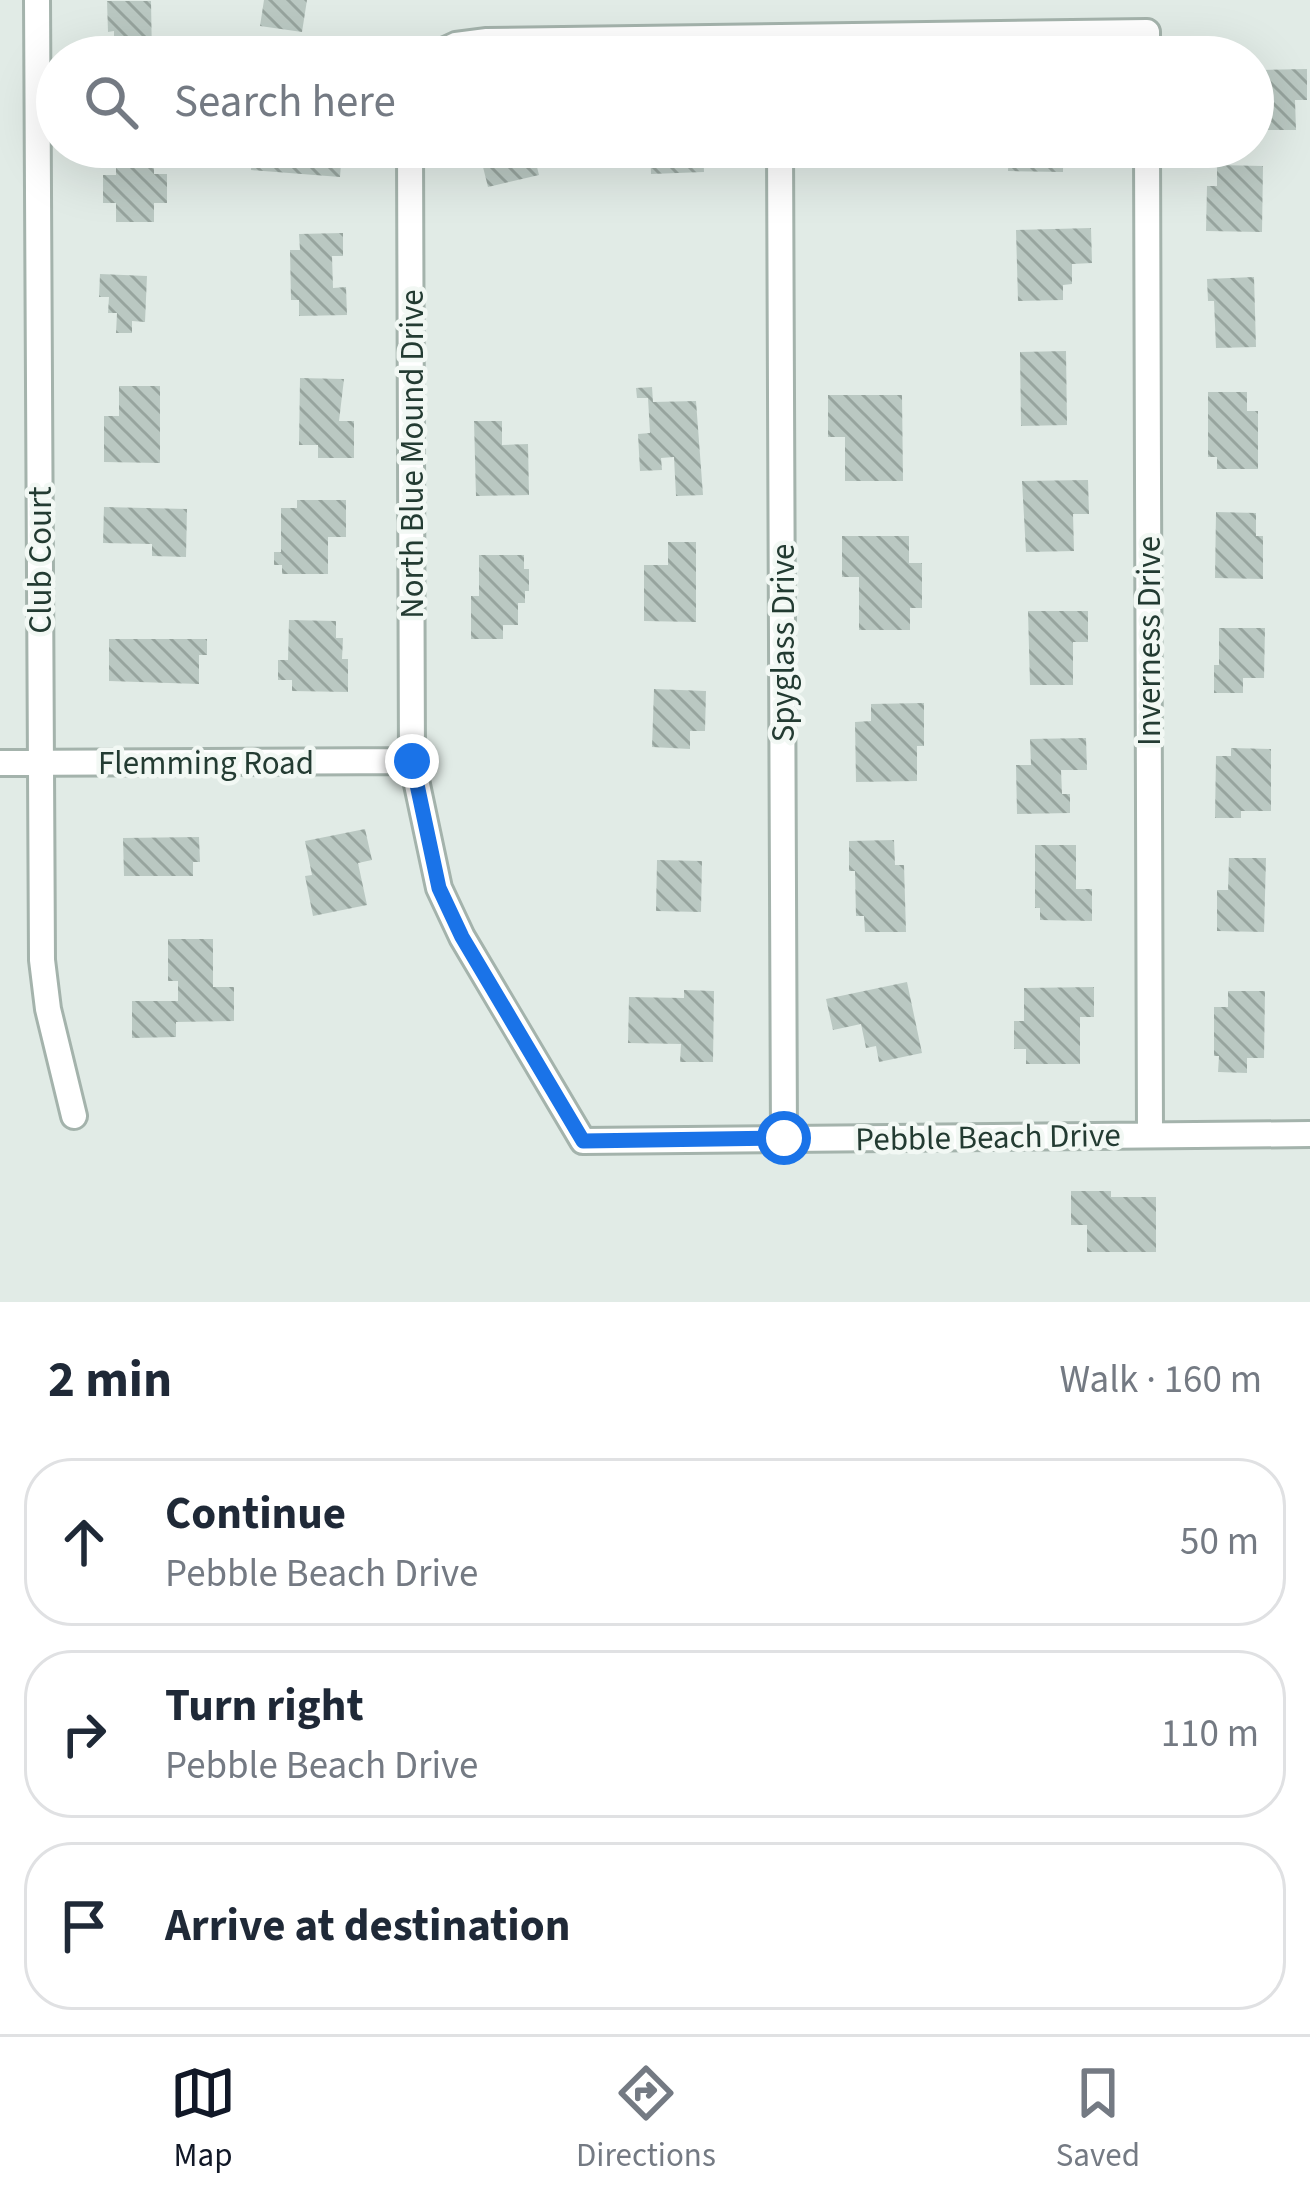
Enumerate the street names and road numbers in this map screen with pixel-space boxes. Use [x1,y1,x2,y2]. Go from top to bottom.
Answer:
street label: North Blue Mound Drive [389,289,436,619]
street label: Club Court [17,486,64,634]
street label: Inverness Drive [1126,536,1173,746]
street label: Spyglass Drive [760,544,807,742]
street label: Flemming Road [98,740,314,787]
street label: Pebble Beach Drive [855,1112,1121,1163]

